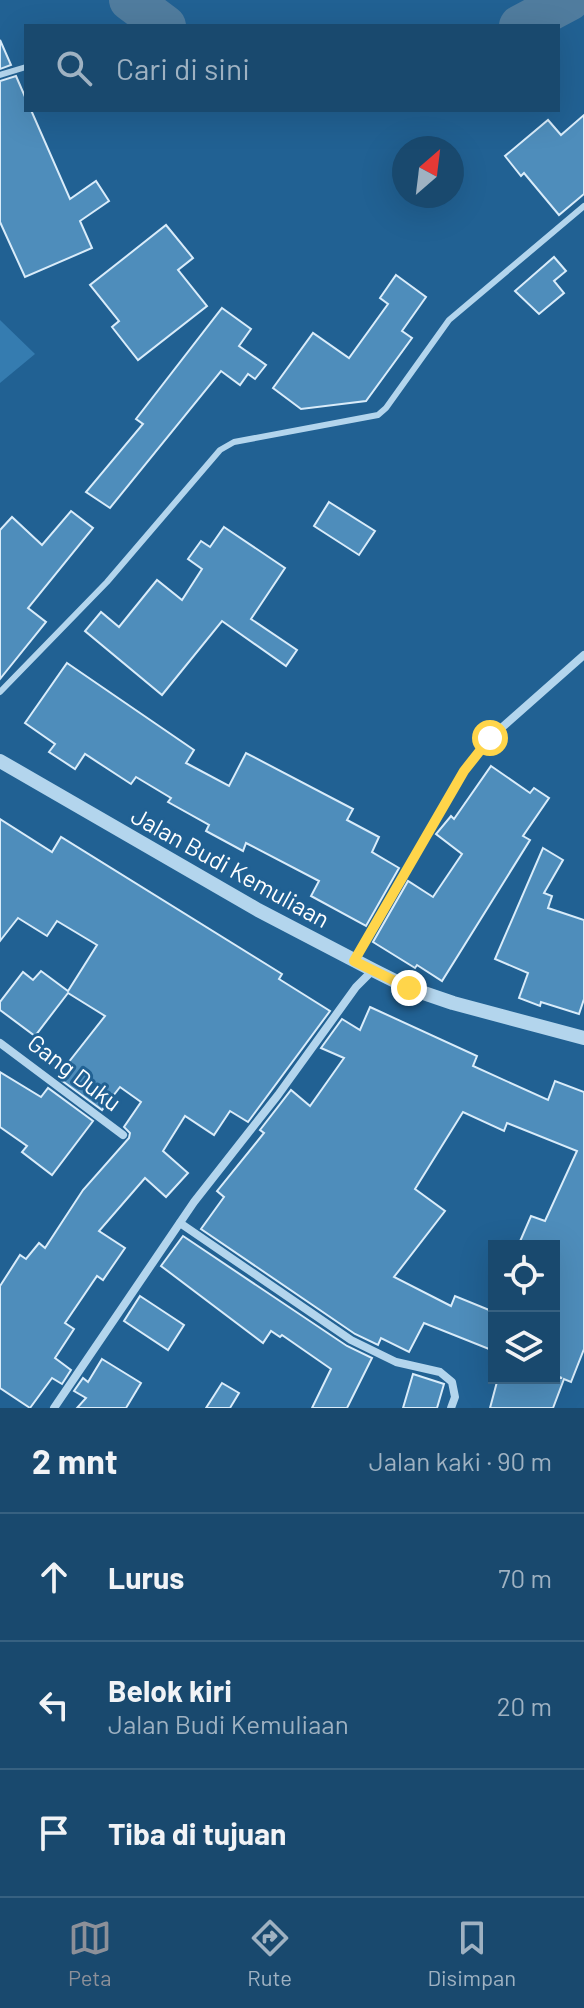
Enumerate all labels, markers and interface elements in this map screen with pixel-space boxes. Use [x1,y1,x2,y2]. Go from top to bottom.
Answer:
search box [24,24,560,112]
icon: search [52,46,96,90]
text: Cari di sini [116,50,250,86]
north arrow [392,136,464,208]
route start [472,720,508,756]
street label: Jalan Budi Kemuliaan [127,800,335,933]
route end [391,970,427,1006]
street label: Gang Duku [22,1027,127,1116]
map controls [488,1240,560,1384]
button: locate [488,1240,560,1312]
button: layers [488,1312,560,1384]
text: 2 mnt [32,1440,118,1481]
text: Jalan kaki · 90 m [369,1445,552,1476]
icon: ahead [32,1555,76,1599]
text: Lurus [108,1559,184,1595]
text: 70 m [498,1562,552,1593]
text: Belok kiri [108,1672,232,1708]
icon: left [32,1683,76,1727]
text: 20 m [497,1690,552,1721]
text: Jalan Budi Kemuliaan [108,1708,349,1739]
icon: arrive [32,1811,76,1855]
text: Tiba di tujuan [108,1815,286,1851]
tab: Peta [68,1916,112,1990]
tab: Rute [247,1916,292,1990]
tab: Disimpan [427,1916,516,1990]

